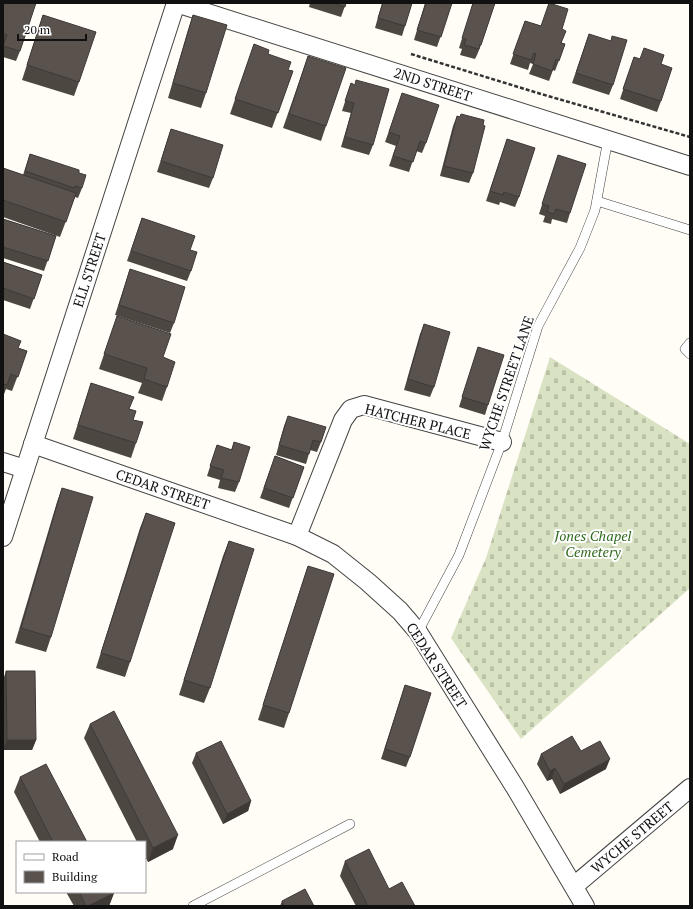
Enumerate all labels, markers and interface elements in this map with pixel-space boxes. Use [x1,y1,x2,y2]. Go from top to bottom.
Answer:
scale bar [18,16,86,42]
text: 20 m [24,22,51,37]
street label: 2ND STREET [392,62,475,106]
street label: ELL STREET [68,230,110,310]
street label: WYCHE STREET LANE [474,313,538,453]
street label: HATCHER PLACE [363,399,473,443]
street label: CEDAR STREET [113,464,213,514]
park label: Jones Chapel Cemetery [554,526,632,561]
street label: CEDAR STREET [402,619,472,712]
street label: WYCHE STREET [587,797,678,877]
legend [16,841,146,893]
text: Road [52,849,79,864]
text: Building [52,869,98,884]

